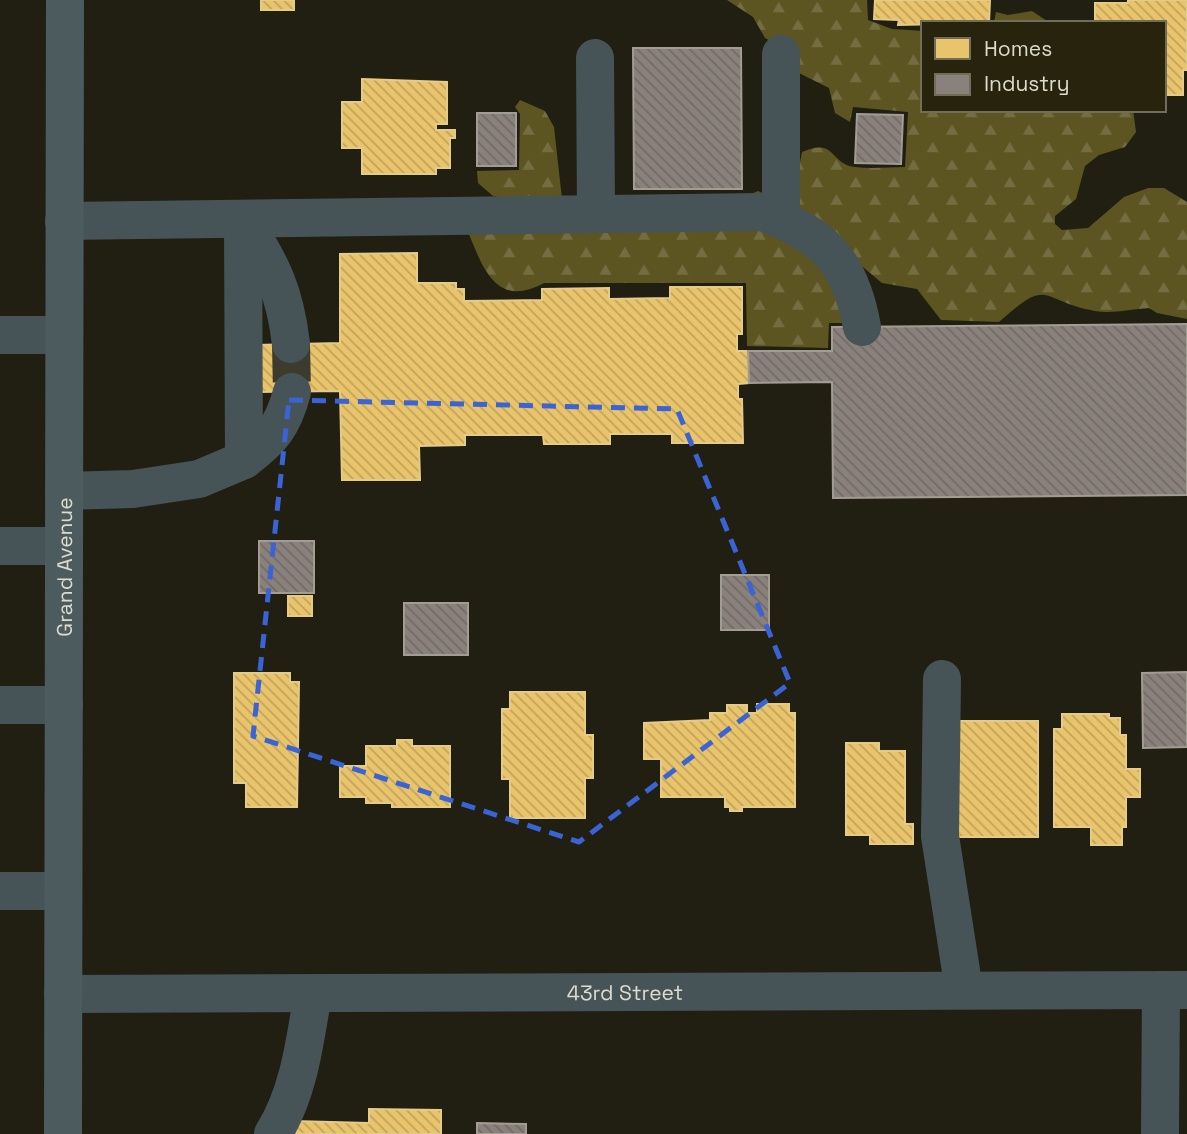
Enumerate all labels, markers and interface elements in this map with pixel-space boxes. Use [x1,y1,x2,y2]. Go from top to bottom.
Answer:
legend [921,21,1166,112]
text: Homes [984,35,1052,62]
text: Industry [984,70,1070,97]
street label: Grand Avenue [50,497,78,637]
street label: 43rd Street [567,978,683,1006]

